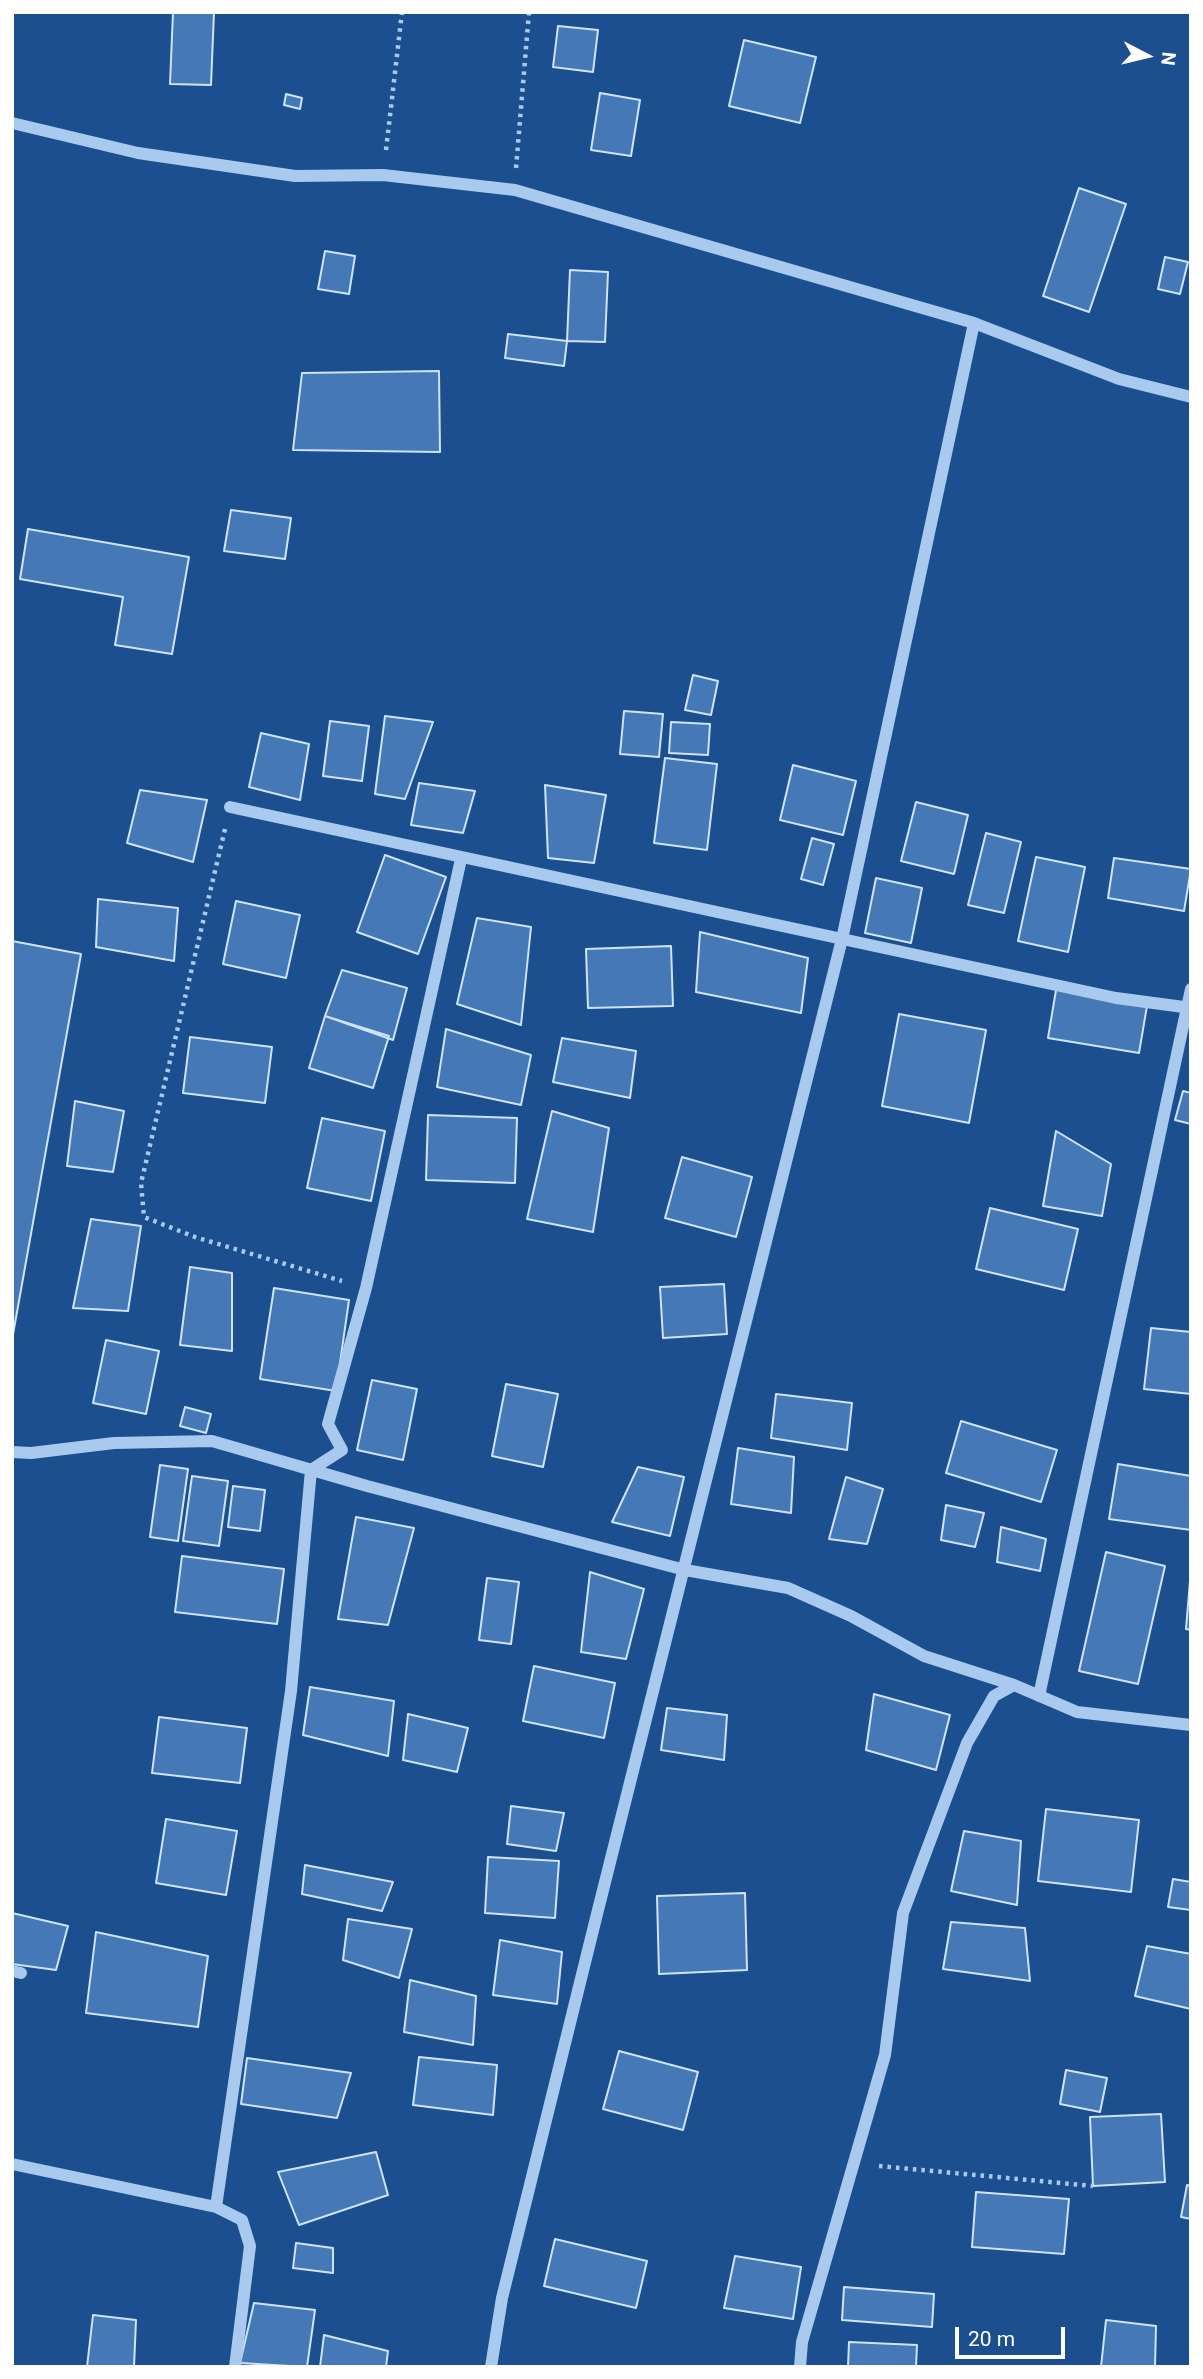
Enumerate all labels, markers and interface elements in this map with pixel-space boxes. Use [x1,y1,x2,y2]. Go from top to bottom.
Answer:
north arrow [1112,21,1182,91]
text: N [1156,51,1181,67]
scale bar [958,2312,1068,2356]
text: 20 m [968,2327,1015,2351]

